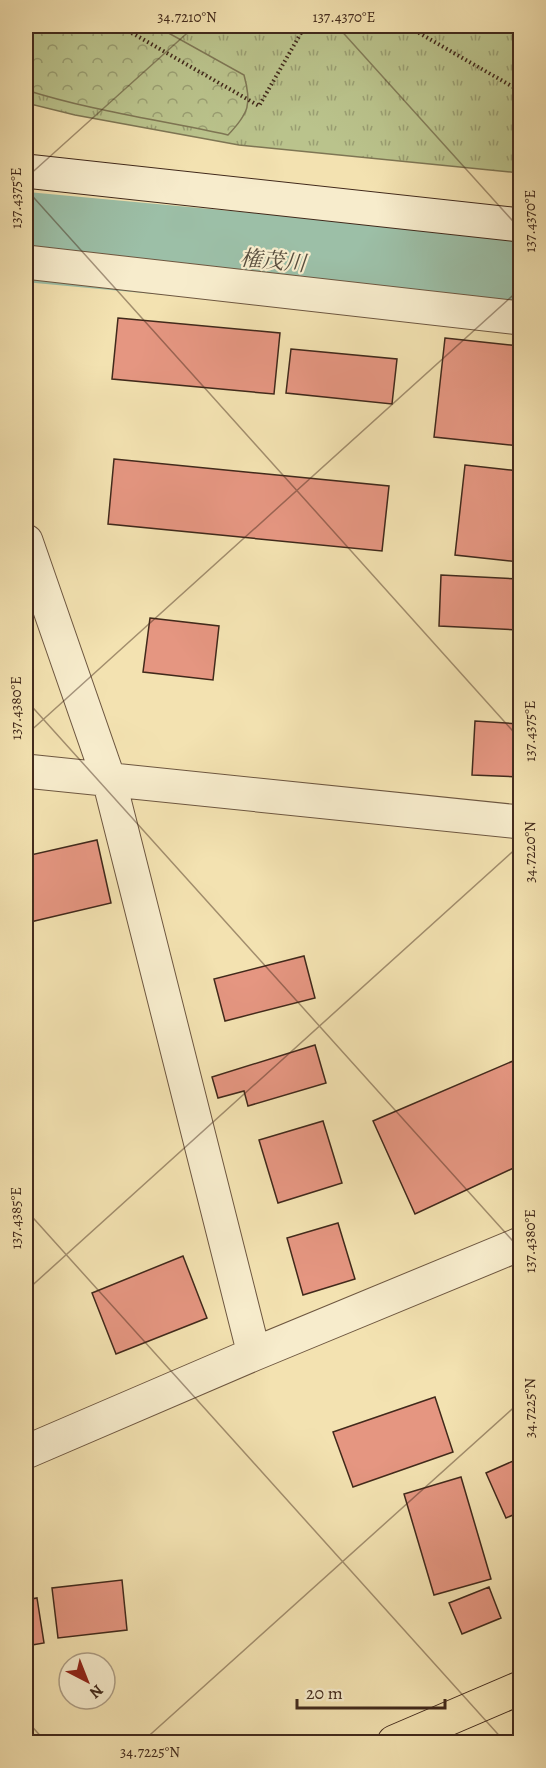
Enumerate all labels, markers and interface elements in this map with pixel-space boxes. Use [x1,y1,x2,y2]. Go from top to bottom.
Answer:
text: 34.7210°N [157,7,217,27]
text: 137.4370°E [313,7,375,27]
text: 137.4375°E [6,167,26,229]
text: 137.4370°E [520,190,540,252]
water label: 権茂川 [239,243,309,279]
text: 137.4380°E [6,676,26,740]
text: 137.4375°E [520,700,540,762]
text: 34.7220°N [520,821,540,883]
text: 137.4385°E [6,1187,26,1249]
text: 137.4380°E [520,1209,540,1273]
text: 34.7225°N [520,1378,540,1438]
north arrow [57,1651,117,1711]
scale bar [297,1672,446,1710]
text: N [84,1679,108,1704]
text: 20 m [306,1681,343,1705]
text: 34.7225°N [120,1742,180,1762]

